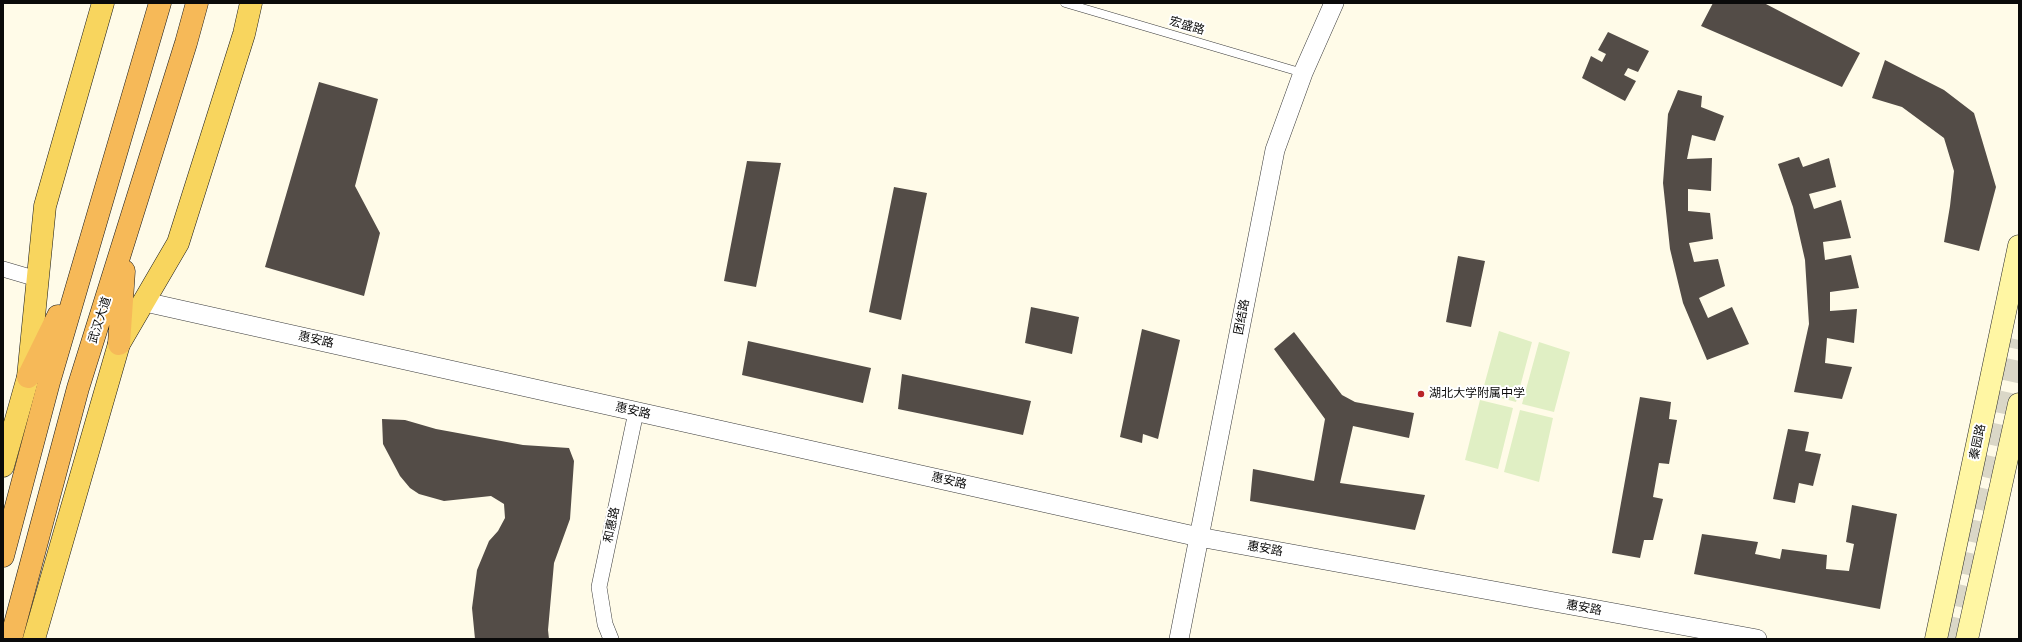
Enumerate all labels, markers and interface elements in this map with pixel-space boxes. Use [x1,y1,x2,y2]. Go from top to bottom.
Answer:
street label: 宏盛路 [1168,14,1206,38]
street label: 武汉大道 [86,295,114,345]
street label: 团结路 [1231,298,1253,336]
street label: 惠安路 [297,329,335,351]
place label: 湖北大学附属中学 [1429,387,1525,401]
marker: 湖北大学附属中学 [1416,389,1426,399]
street label: 惠安路 [614,400,652,422]
street label: 秦园路 [1967,423,1989,461]
street label: 惠安路 [930,470,968,492]
street label: 和惠路 [601,506,623,544]
street label: 惠安路 [1246,539,1284,559]
street label: 惠安路 [1565,598,1603,618]

